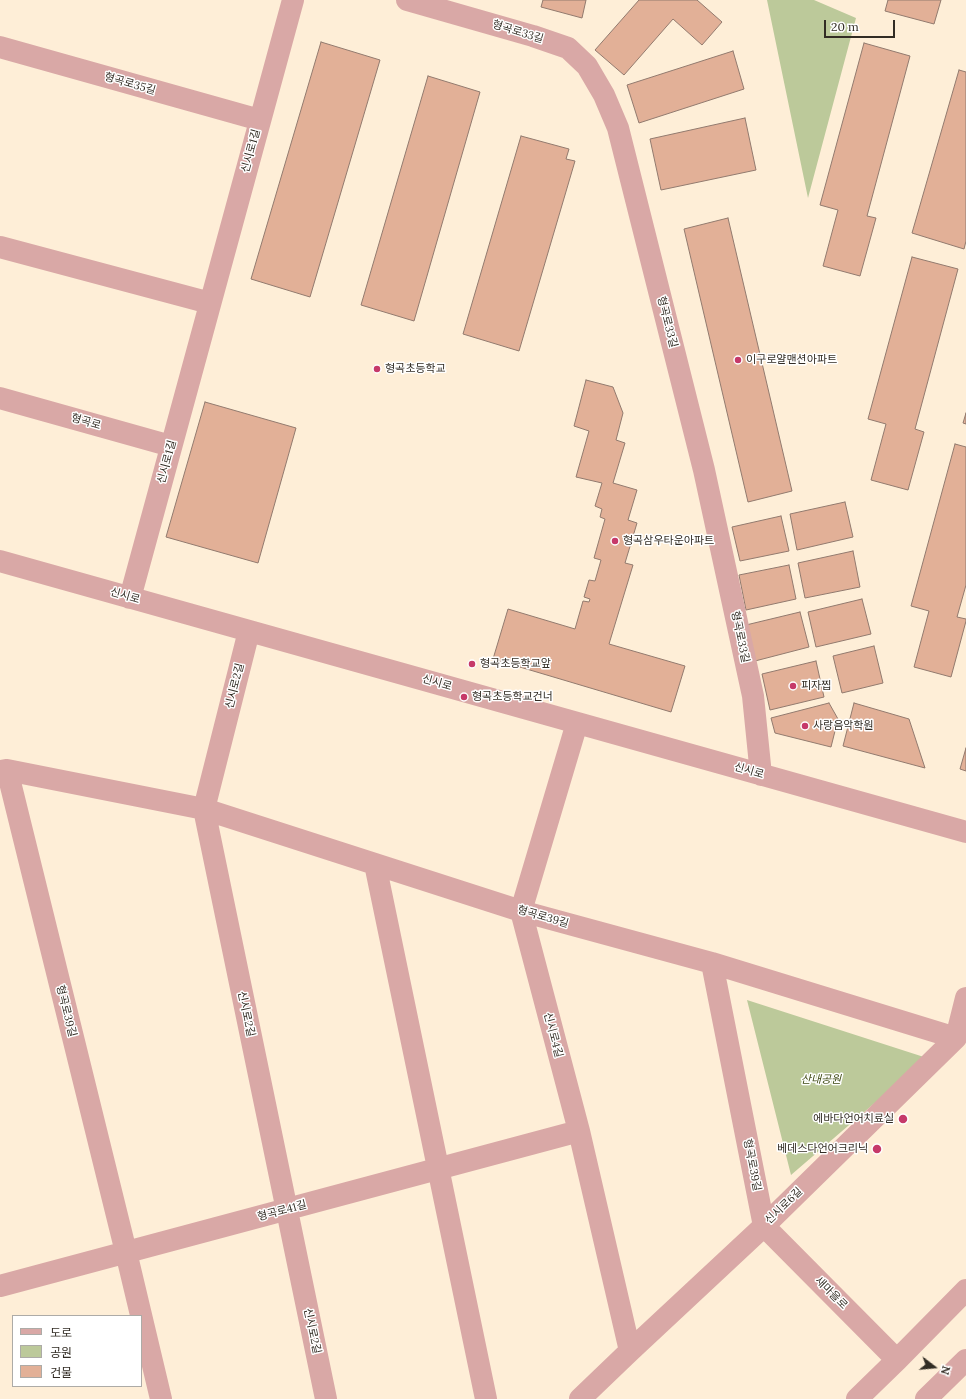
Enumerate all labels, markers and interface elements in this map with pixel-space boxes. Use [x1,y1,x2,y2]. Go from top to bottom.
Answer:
scale bar [826,12,897,38]
street label: 형곡로33길 [491,18,545,46]
text: 20 m [831,19,859,34]
street label: 형곡로35길 [103,70,157,98]
street label: 신시로1길 [239,128,263,174]
street label: 형곡로33길 [654,295,680,349]
place label: 이구로얄맨션아파트 [746,353,837,367]
marker: 이구로얄맨션아파트 [733,355,743,365]
place label: 형곡초등학교 [385,362,446,376]
marker: 형곡초등학교 [372,364,382,374]
street label: 형곡로 [70,411,102,433]
street label: 신시로1길 [155,439,179,485]
place label: 형곡삼우타운아파트 [623,534,714,548]
marker: 형곡삼우타운아파트 [610,536,620,546]
street label: 신시로 [109,585,141,607]
street label: 형곡로33길 [728,610,752,664]
place label: 형곡초등학교앞 [480,657,551,671]
marker: 형곡초등학교앞 [467,659,477,669]
street label: 신시로2길 [223,662,247,710]
street label: 신시로 [421,672,453,694]
place label: 피자찝 [801,679,831,693]
marker: 피자찝 [788,681,798,691]
place label: 형곡초등학교건너 [472,690,553,704]
marker: 형곡초등학교건너 [459,692,469,702]
place label: 사랑음악학원 [813,719,874,733]
marker: 사랑음악학원 [800,721,810,731]
street label: 신시로 [733,760,765,782]
street label: 형곡로39길 [516,903,570,931]
street label: 형곡로39길 [53,984,79,1038]
street label: 신시로2길 [235,990,257,1038]
street label: 신시로4길 [541,1011,565,1059]
park label: 산내공원 [801,1073,841,1087]
place label: 에바다언어치료실 [813,1112,894,1126]
marker: 에바다언어치료실 [897,1113,909,1125]
street label: 형곡로39길 [740,1138,764,1192]
place label: 베데스다언어크리닉 [777,1142,868,1156]
marker: 베데스다언어크리닉 [871,1143,883,1155]
street label: 신시로6길 [763,1185,805,1227]
street label: 형곡로41길 [256,1198,308,1224]
street label: 새마을로 [812,1274,850,1312]
street label: 신시로2길 [301,1307,323,1355]
legend [12,1315,142,1387]
text: 도로 [50,1325,72,1340]
text: 공원 [50,1345,72,1360]
north arrow [914,1347,954,1387]
text: N [938,1364,953,1376]
text: 건물 [50,1365,72,1380]

